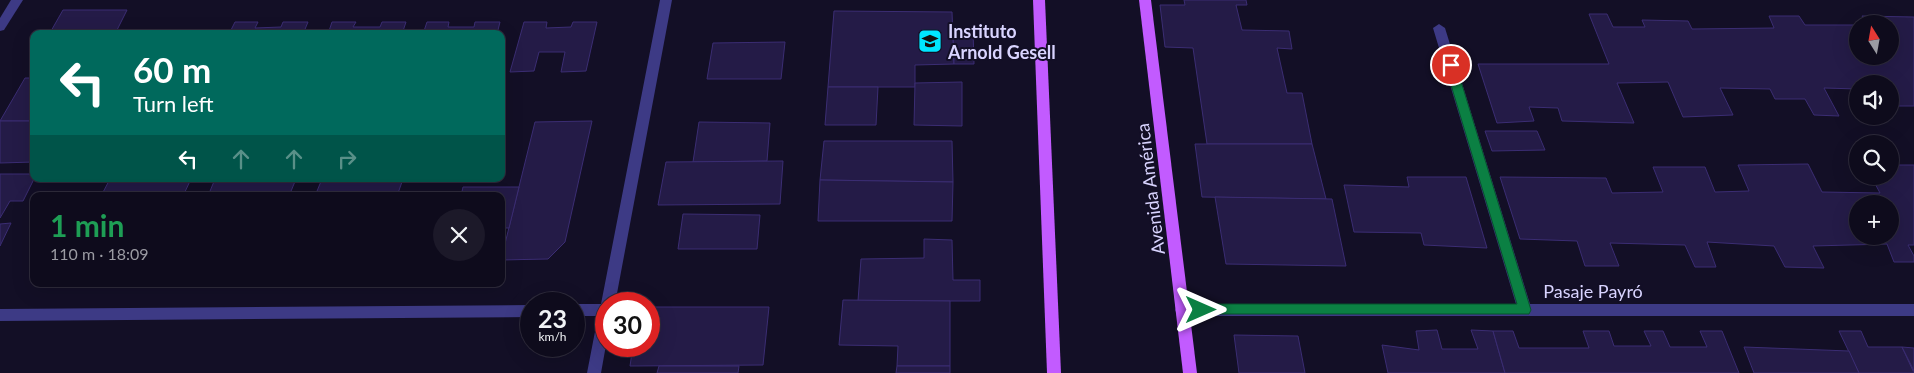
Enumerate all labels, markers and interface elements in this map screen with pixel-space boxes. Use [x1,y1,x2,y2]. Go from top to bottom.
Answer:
north arrow [1849,15,1899,65]
map controls [1849,15,1899,245]
place label: Instituto Arnold Gesell [947,20,1056,63]
school or university icon: Instituto Arnold Gesell [917,28,943,54]
pin [1430,44,1472,86]
text: 60 m [133,48,211,90]
icon: left [50,50,115,115]
icon: arrive [1437,51,1465,79]
button: sound [1849,75,1899,125]
text: Turn left [133,90,214,117]
street label: Avenida América [1131,122,1169,256]
button: search [1849,135,1899,185]
icon: left [174,145,202,173]
icon: ahead [227,145,255,173]
icon: ahead [280,145,308,173]
icon: right [333,145,361,173]
button: + [1849,195,1899,245]
text: 1 min [50,207,124,243]
button: close [433,209,485,261]
text: 110 m · 18:09 [50,244,149,263]
street label: Pasaje Payró [1543,280,1643,302]
position arrow [1174,283,1226,335]
speed limit sign: 30 [595,292,660,357]
text: 23 [538,303,567,333]
text: km/h [538,329,567,344]

